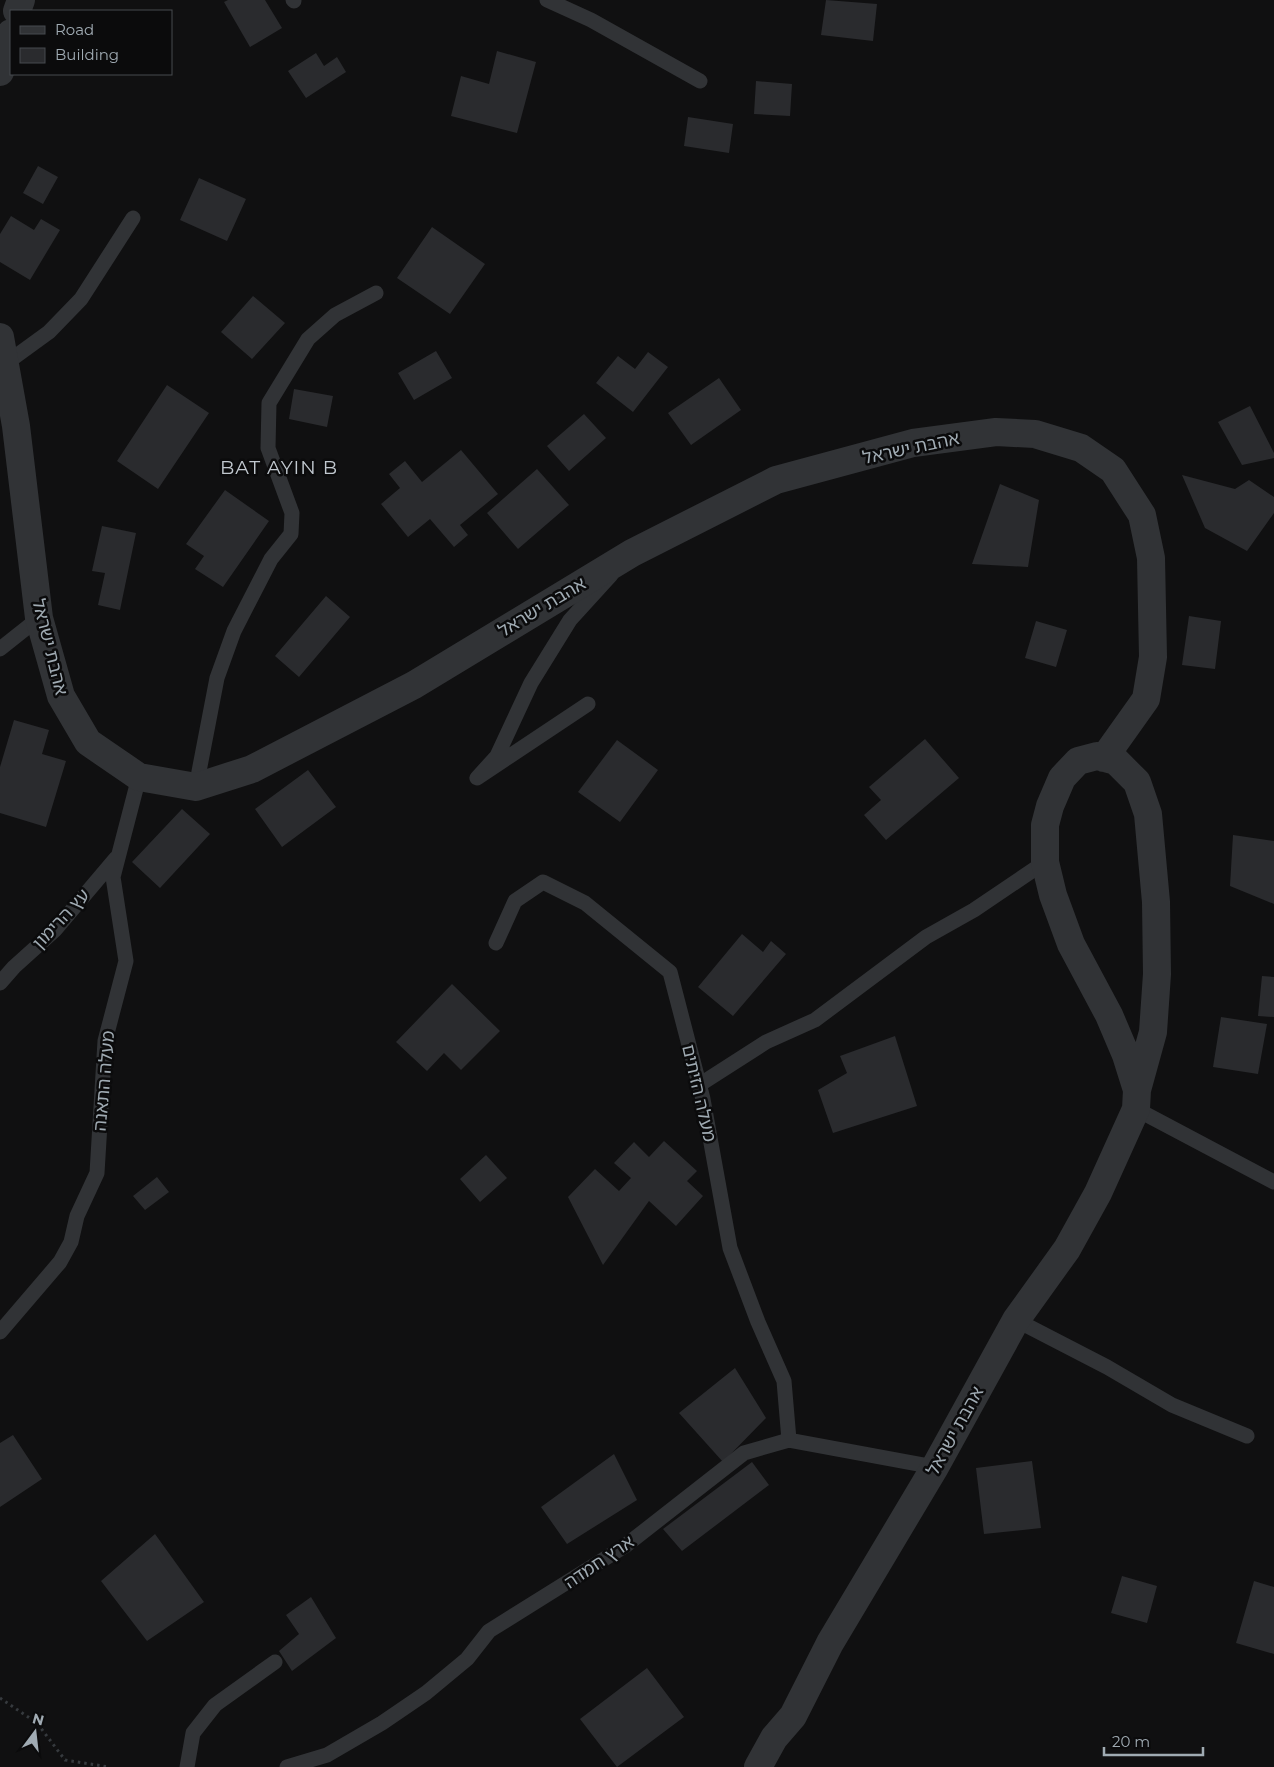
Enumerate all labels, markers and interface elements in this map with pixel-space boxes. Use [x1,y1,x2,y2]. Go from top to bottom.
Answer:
legend [10,10,172,75]
text: Road [55,20,94,39]
text: Building [55,45,119,64]
street label: אהבת ישראל [861,427,961,469]
district label: BAT AYIN B [220,456,338,479]
street label: אהבת ישראל [494,572,590,642]
street label: אהבת ישראל [27,597,73,697]
street label: עץ הרימון [28,884,94,954]
street label: מעלה התאנה [89,1030,119,1132]
street label: מעלה הזיתים [677,1042,721,1144]
street label: אהבת ישראל [922,1383,988,1479]
street label: ארץ חמדה [560,1531,638,1593]
north arrow [10,1707,60,1757]
text: N [31,1709,46,1730]
scale bar [1104,1724,1203,1756]
text: 20 m [1112,1732,1150,1751]

